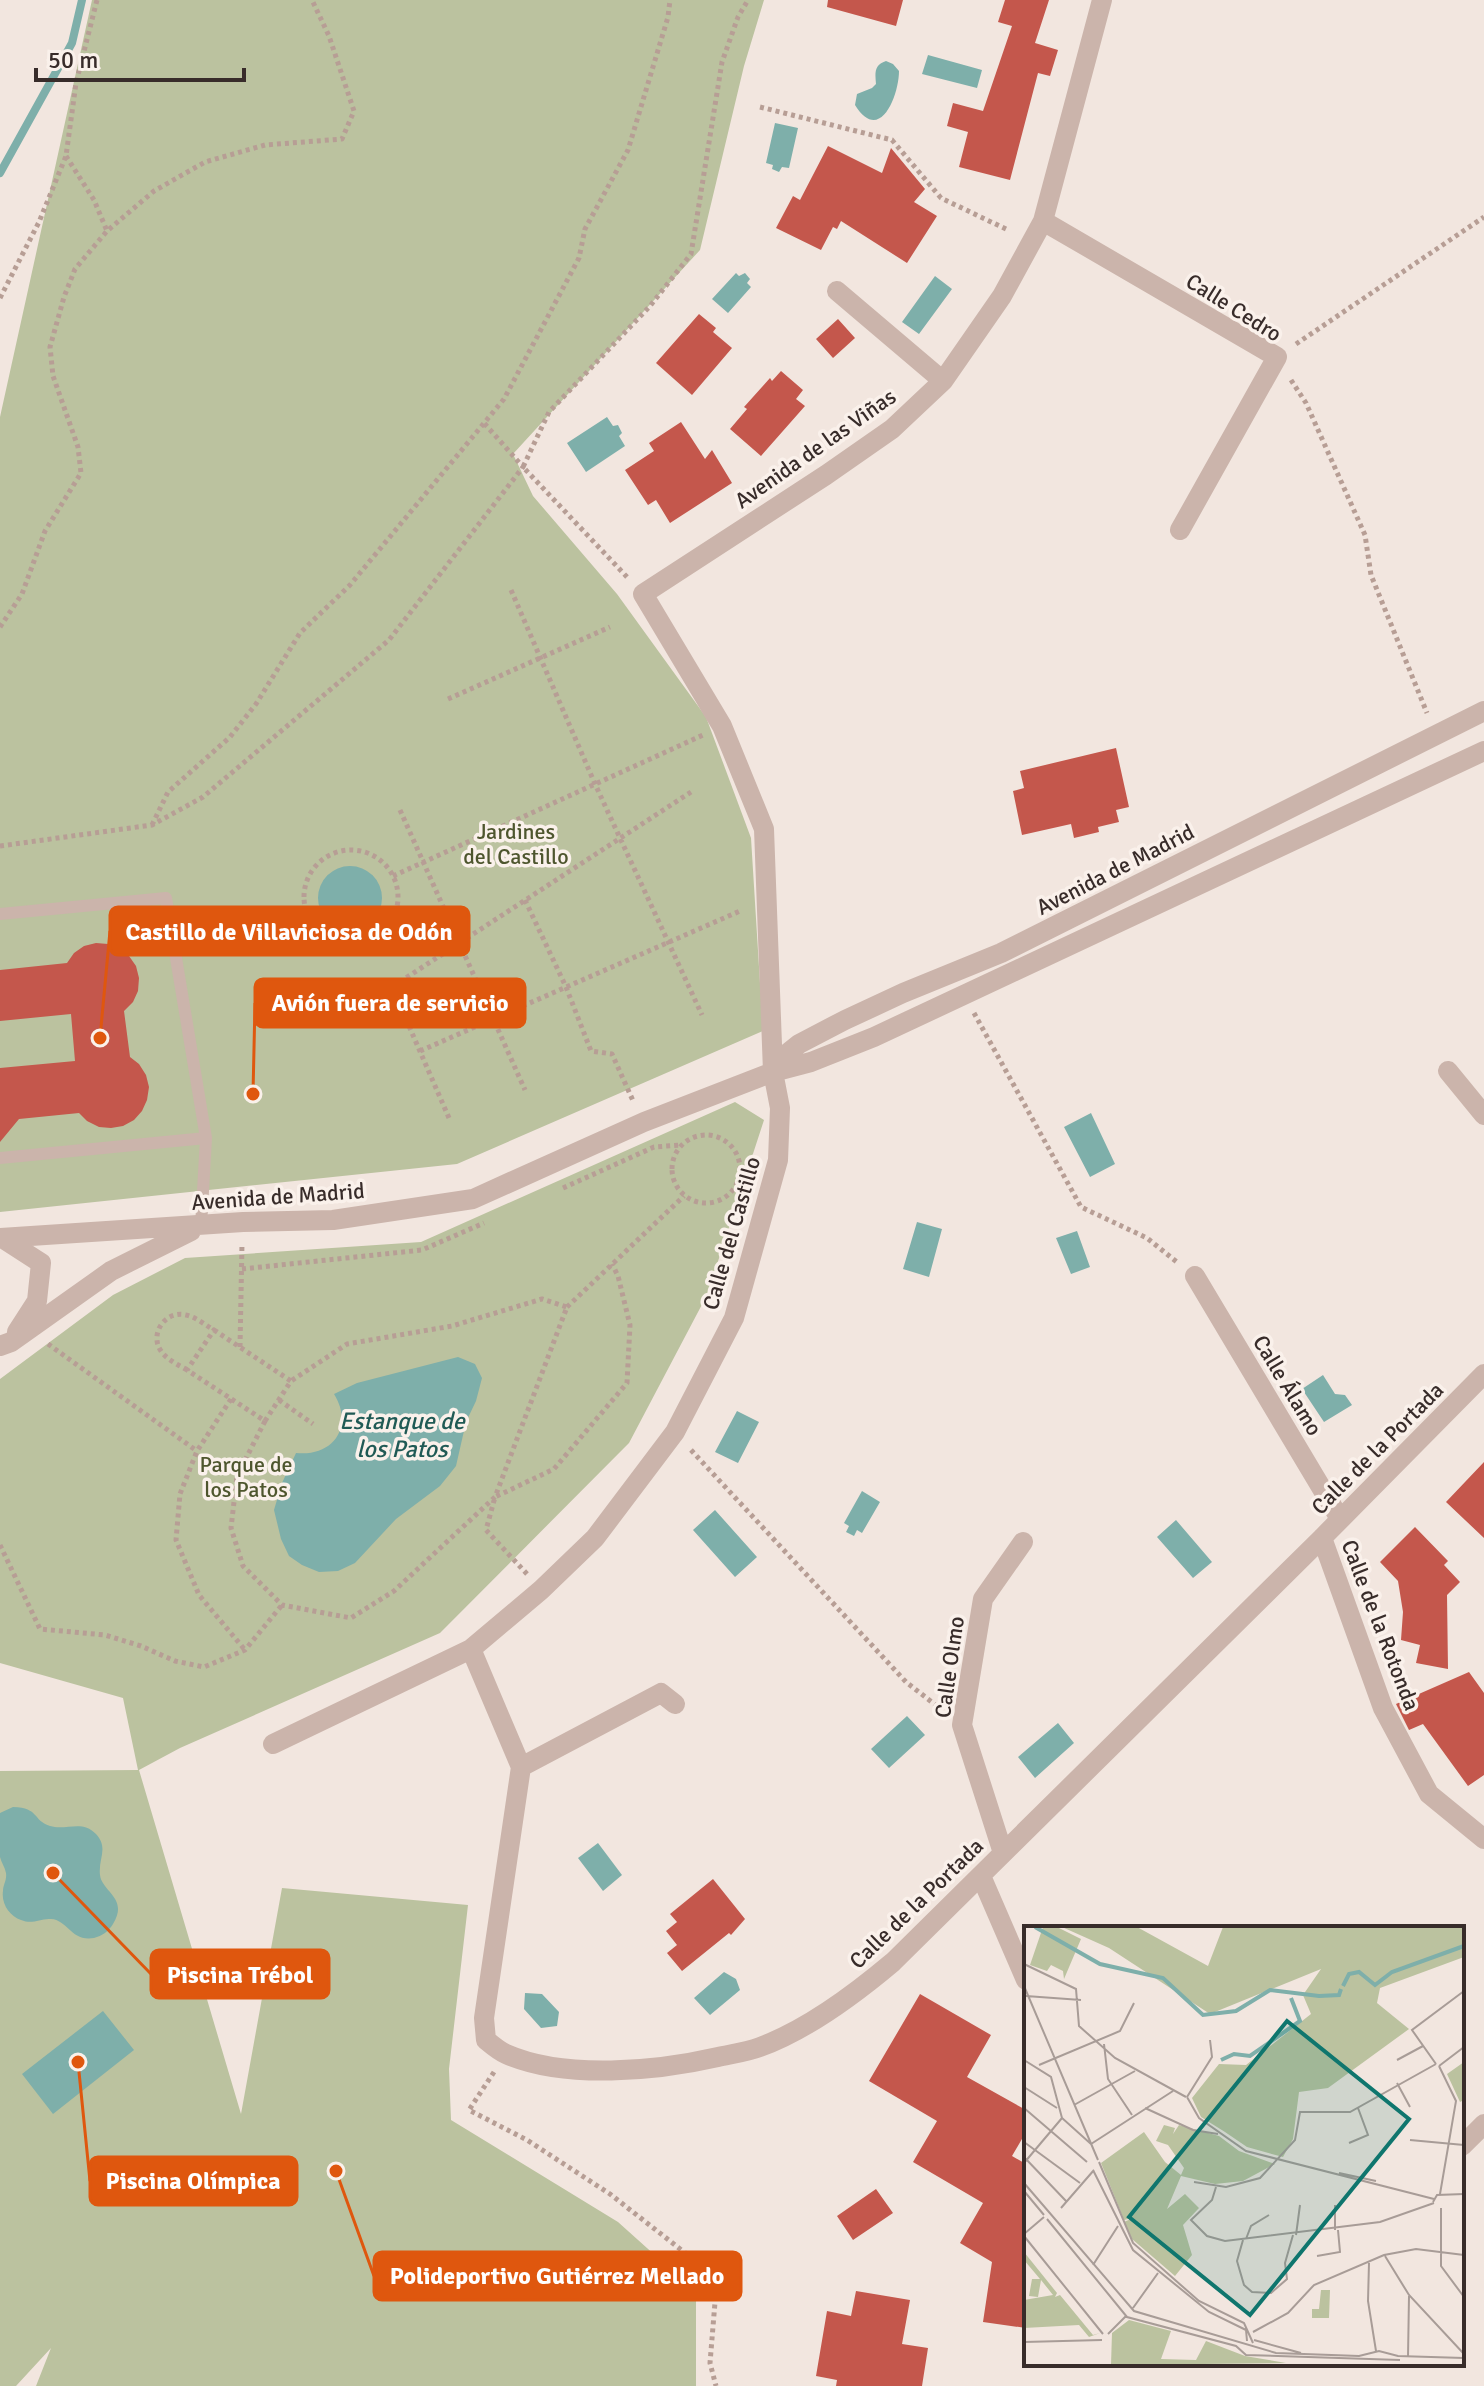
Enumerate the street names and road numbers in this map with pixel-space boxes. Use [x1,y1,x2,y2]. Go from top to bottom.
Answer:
street label: Calle Cedro [1181,267,1286,347]
street label: Avenida de las Viñas [730,383,901,514]
street label: Avenida de Madrid [1032,818,1199,921]
street label: Calle del Castillo [697,1153,766,1313]
street label: Avenida de Madrid [191,1177,366,1216]
street label: Calle Álamo [1247,1330,1328,1440]
street label: Calle de la Portada [1306,1377,1449,1520]
street label: Calle de la Rotonda [1336,1536,1425,1714]
street label: Calle Olmo [929,1614,970,1720]
street label: Calle de la Portada [844,1833,989,1974]

